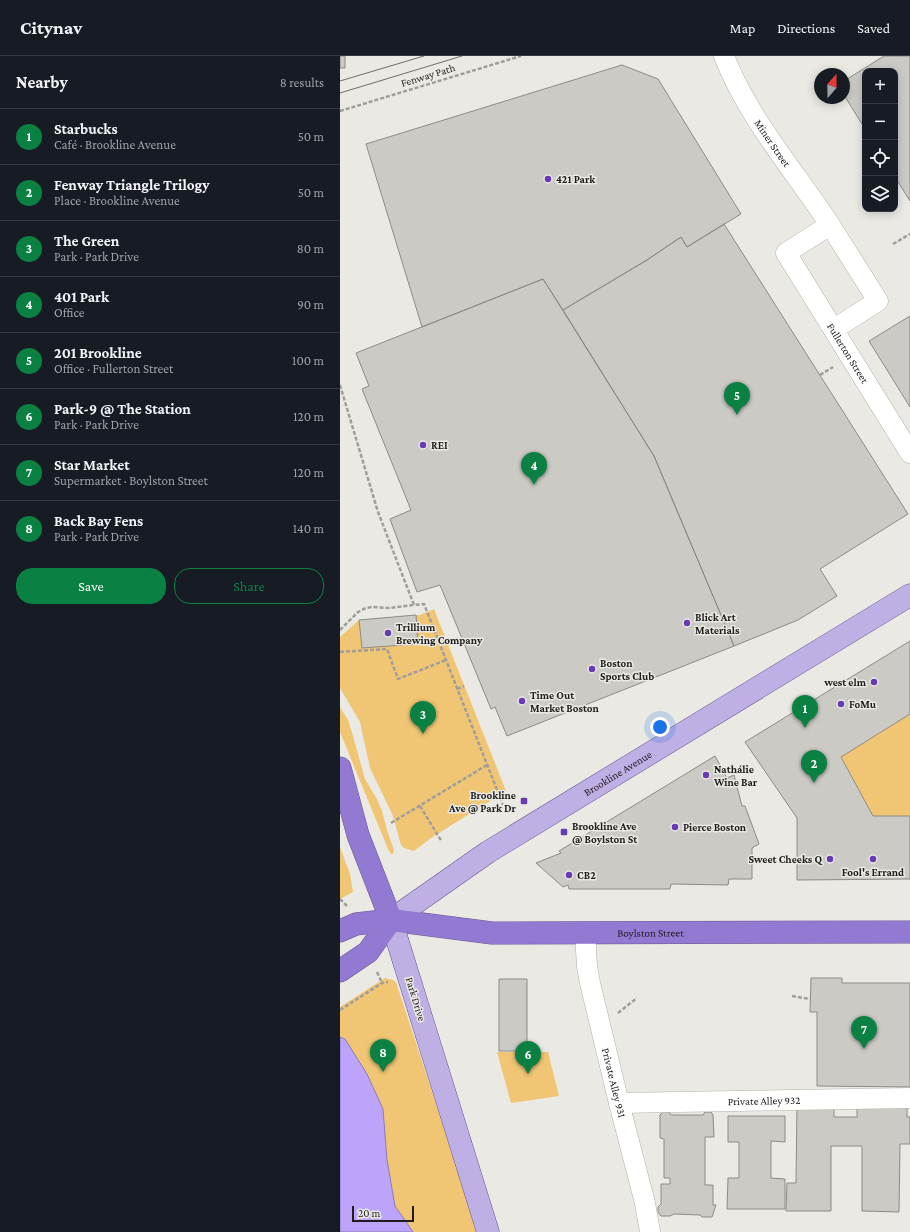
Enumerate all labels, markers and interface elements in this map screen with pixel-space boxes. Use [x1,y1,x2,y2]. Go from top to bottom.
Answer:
text: Citynav [20,17,82,38]
text: Map [730,20,755,36]
text: Directions [777,20,835,36]
text: Saved [857,20,890,36]
street label: Fenway Path [399,61,457,90]
north arrow [814,68,850,104]
map controls [862,68,898,212]
button: + [862,68,898,104]
text: Nearby [16,73,68,92]
text: 8 results [280,75,324,90]
button: − [862,104,898,140]
street label: Miner Street [752,117,793,169]
text: Starbucks [54,121,118,137]
text: 1 [27,129,31,144]
text: 50 m [298,129,324,144]
text: Café · Brookline Avenue [54,137,176,152]
button: locate [862,140,898,176]
place label: 421 Park [556,173,596,185]
marker: 421 Park [543,174,553,184]
button: layers [862,176,898,212]
text: Fenway Triangle Trilogy [54,177,209,193]
text: 2 [26,185,32,200]
text: 50 m [298,185,324,200]
text: Place · Brookline Avenue [54,193,180,208]
text: The Green [54,233,119,249]
text: 3 [26,241,32,256]
text: 80 m [297,241,324,256]
text: Park · Park Drive [54,249,139,264]
text: 401 Park [54,289,109,305]
text: 4 [25,297,33,312]
text: 90 m [297,297,324,312]
text: Office [54,305,85,320]
street label: Fullerton Street [825,321,871,386]
text: 201 Brookline [54,345,142,361]
text: 5 [26,353,32,368]
text: 100 m [292,353,324,368]
text: Office · Fullerton Street [54,361,173,376]
pin: 5 [724,382,750,415]
text: Park-9 @ The Station [54,401,191,417]
text: 6 [25,409,33,424]
text: 120 m [293,409,324,424]
text: Park · Park Drive [54,417,139,432]
place label: REI [431,439,448,451]
marker: REI [418,440,428,450]
pin: 4 [521,452,547,485]
text: Star Market [54,457,130,473]
text: 7 [26,465,32,480]
text: 120 m [293,465,324,480]
text: Supermarket · Boylston Street [54,473,208,488]
text: Back Bay Fens [54,513,143,529]
text: 8 [25,521,33,536]
text: 140 m [293,521,324,536]
text: Park · Park Drive [54,529,139,544]
button: Save [16,568,166,604]
button: Share [174,568,324,604]
place label: Blick Art Materials [695,611,740,636]
marker: Blick Art Materials [682,618,692,628]
place label: Trillium Brewing Company [396,621,483,646]
marker: Trillium Brewing Company [383,628,393,638]
place label: Boston Sports Club [600,657,654,682]
marker: Boston Sports Club [587,664,597,674]
place label: west elm [823,676,867,688]
marker: west elm [869,677,879,687]
place label: Time Out Market Boston [530,689,599,714]
pin: 1 [792,695,818,728]
marker: Time Out Market Boston [517,696,527,706]
place label: FoMu [849,698,877,710]
marker: FoMu [836,699,846,709]
pin: 3 [410,701,436,734]
your location [650,717,670,737]
street label: Brookline Avenue [582,748,654,798]
pin: 2 [801,750,827,783]
place label: Nathálie Wine Bar [713,763,758,788]
marker: Nathálie Wine Bar [701,770,711,780]
place label: Brookline Ave @ Park Dr [448,789,517,814]
marker: Brookline Ave @ Park Dr [519,796,529,806]
place label: Brookline Ave @ Boylston St [572,820,637,845]
place label: Pierce Boston [683,821,747,833]
marker: Pierce Boston [670,822,680,832]
marker: Brookline Ave @ Boylston St [559,827,569,837]
place label: Sweet Cheeks Q [748,853,823,865]
marker: Sweet Cheeks Q [825,854,835,864]
marker: Fool's Errand [868,854,878,864]
place label: Fool's Errand [842,866,904,878]
place label: CB2 [577,869,596,881]
marker: CB2 [564,870,574,880]
street label: Boylston Street [617,927,684,940]
street label: Park Drive [404,975,428,1023]
pin: 7 [851,1016,877,1049]
pin: 8 [370,1039,396,1072]
pin: 6 [515,1041,541,1074]
street label: Private Alley 931 [600,1047,629,1119]
street label: Private Alley 932 [727,1094,800,1107]
scale bar [352,1204,414,1223]
text: 20 m [358,1207,380,1219]

